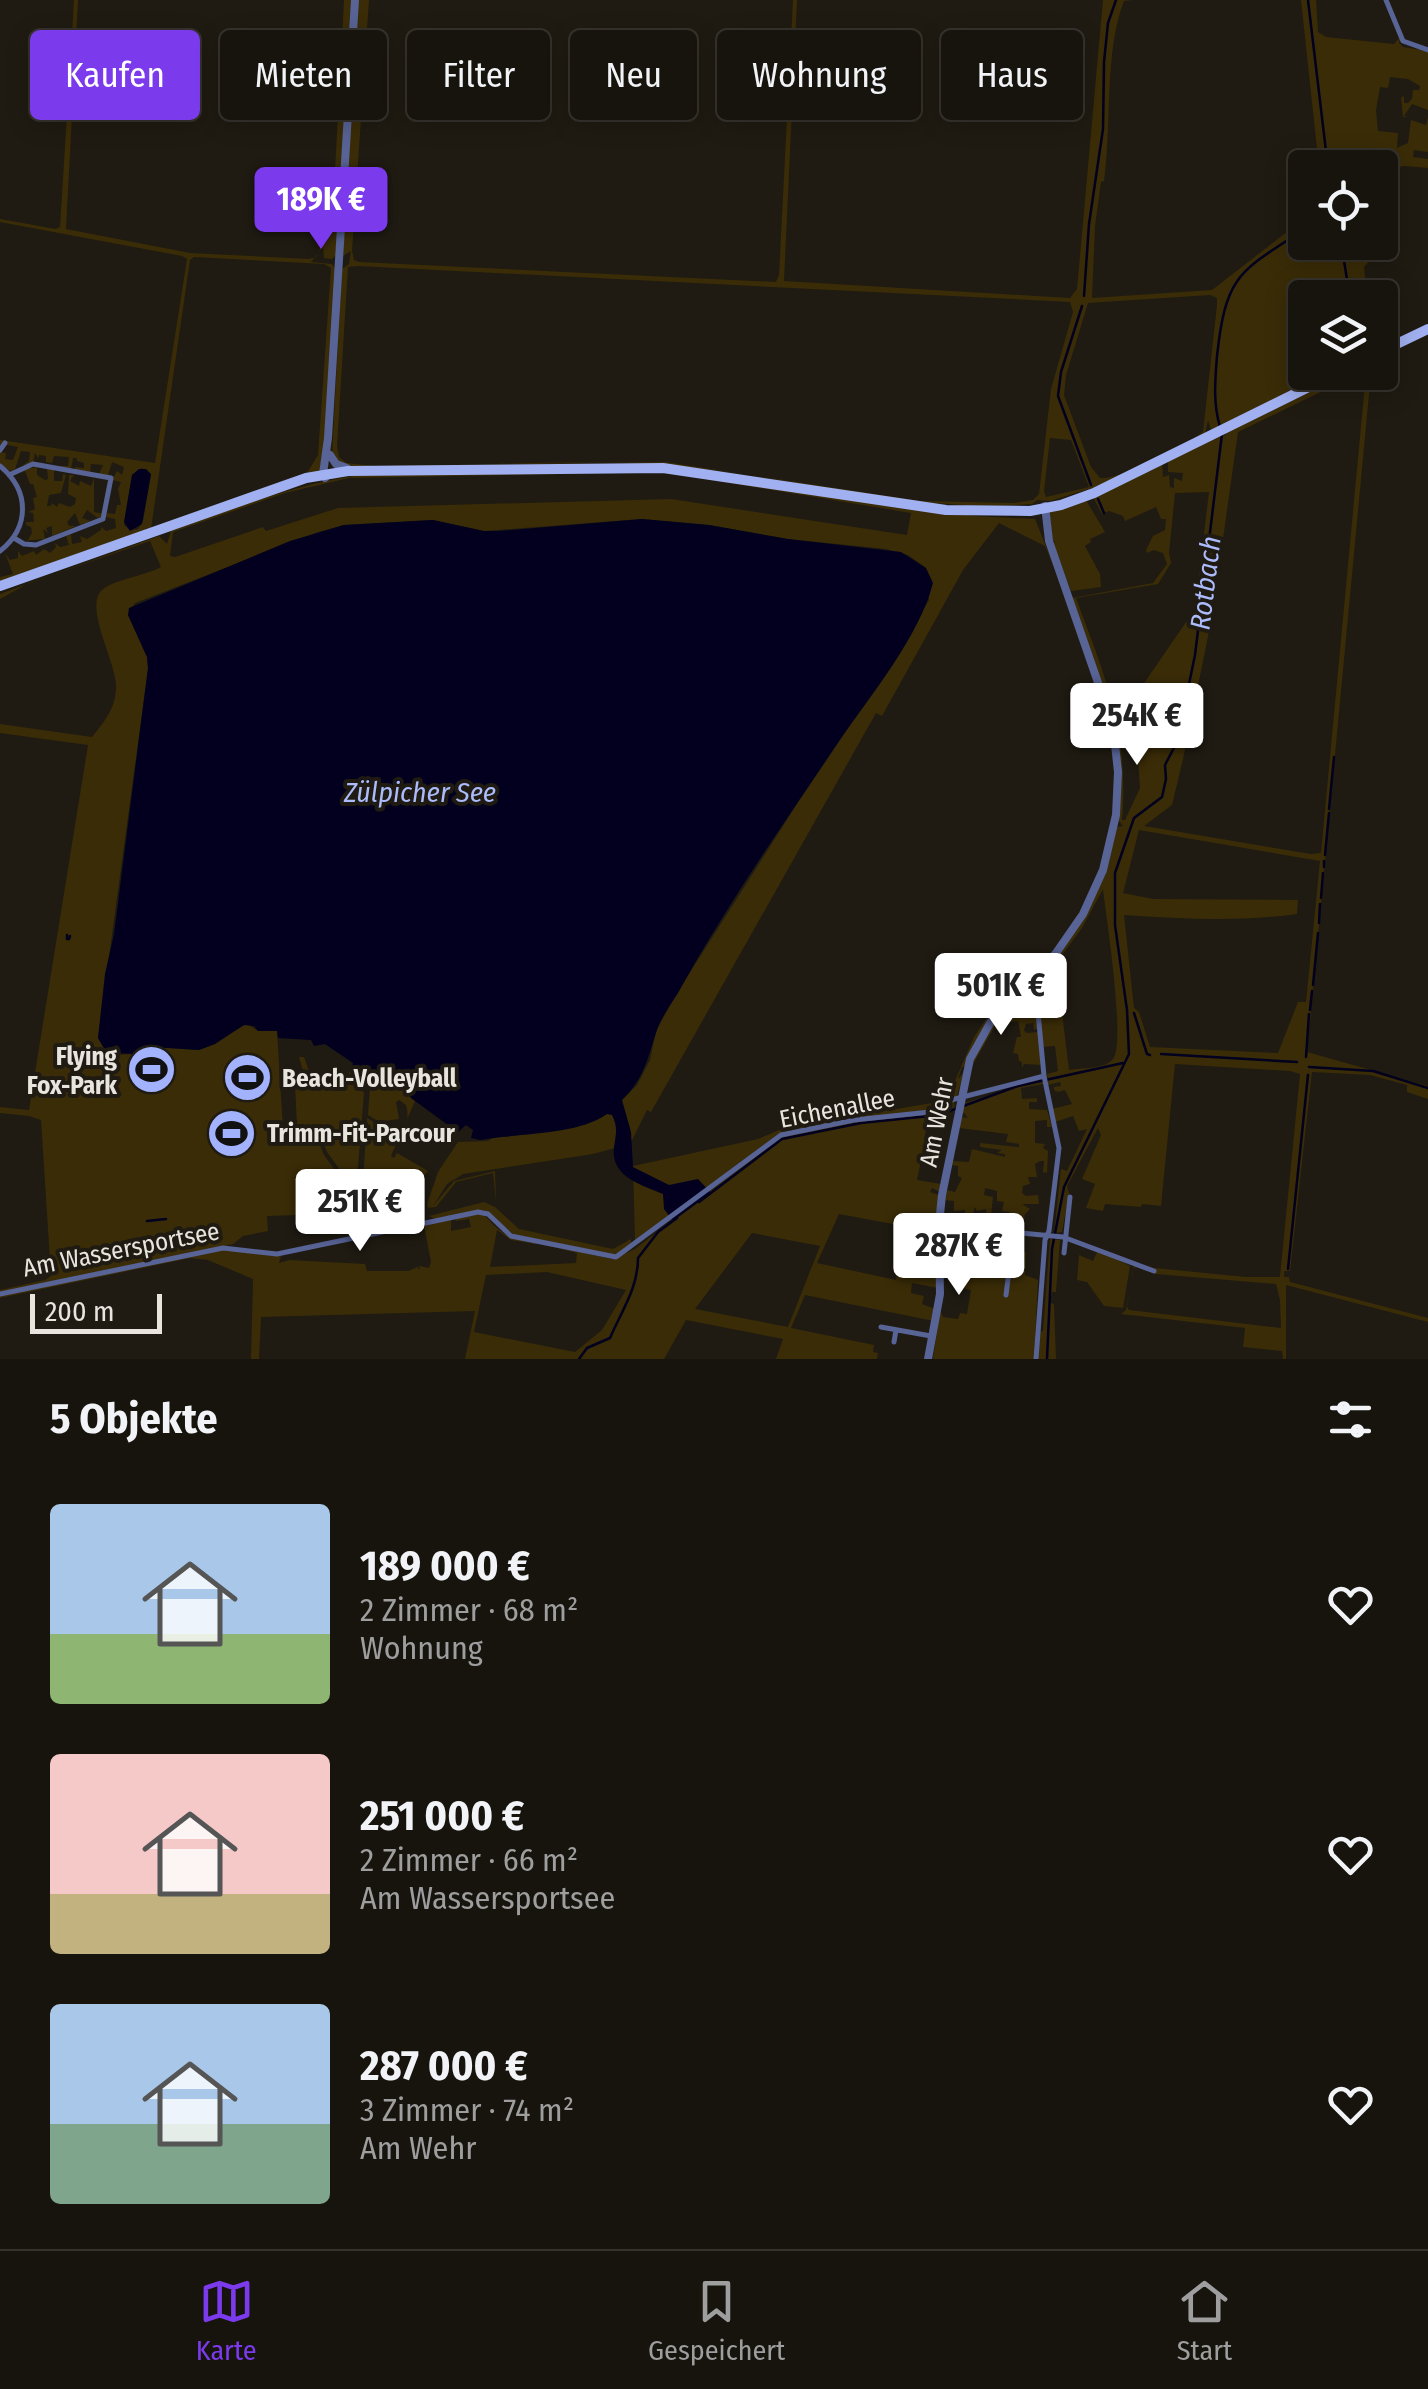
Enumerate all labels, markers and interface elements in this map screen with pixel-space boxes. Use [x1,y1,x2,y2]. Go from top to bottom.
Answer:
chip: Kaufen [30,30,200,120]
chip: Mieten [220,30,387,120]
chip: Filter [407,30,550,120]
chip: Neu [570,30,697,120]
chip: Wohnung [717,30,921,120]
chip: Haus [941,30,1083,120]
map controls [1288,150,1398,390]
button: locate [1288,150,1398,260]
pin: 189K € [240,167,402,252]
text: 189K € [276,180,366,218]
button: layers [1288,280,1398,390]
water label: Rotbach [1183,534,1228,632]
pin: 254K € [1056,683,1218,768]
text: 254K € [1092,696,1182,734]
water label: Zülpicher See [343,776,496,809]
pin: 501K € [920,953,1082,1038]
text: 501K € [957,966,1045,1004]
place label: Flying Fox-Park [27,1042,118,1101]
sports icon: Flying Fox-Park [126,1044,178,1096]
sports icon: Beach-Volleyball [221,1052,273,1104]
place label: Beach-Volleyball [282,1064,457,1094]
street label: Am Wehr [914,1074,960,1170]
street label: Eichenallee [777,1083,898,1135]
sports icon: Trimm-Fit-Parcour [206,1107,258,1159]
place label: Trimm-Fit-Parcour [267,1119,456,1149]
pin: 251K € [279,1169,441,1254]
text: 251K € [318,1182,402,1220]
pin: 287K € [878,1213,1040,1298]
street label: Am Wassersportsee [20,1216,222,1284]
text: 287K € [915,1226,1003,1264]
scale bar [30,1289,162,1334]
text: 200 m [45,1295,115,1328]
icon: filters [1323,1392,1378,1447]
text: 5 Objekte [50,1394,218,1444]
text: 189 000 € [360,1541,530,1591]
icon: home [130,1544,250,1664]
icon: heart [1323,1577,1378,1632]
text: 2 Zimmer · 68 m² [360,1591,578,1629]
text: Wohnung [360,1629,483,1667]
text: 251 000 € [360,1791,524,1841]
icon: home [130,1794,250,1914]
icon: heart [1323,1827,1378,1882]
text: 2 Zimmer · 66 m² [360,1841,578,1879]
text: Am Wassersportsee [360,1879,615,1917]
text: 287 000 € [360,2041,528,2091]
icon: home [130,2044,250,2164]
icon: heart [1323,2077,1378,2132]
text: 3 Zimmer · 74 m² [360,2091,574,2129]
text: Am Wehr [360,2129,476,2167]
tab: Karte [196,2274,256,2367]
tab: Gespeichert [648,2274,785,2367]
tab: Start [1177,2274,1232,2367]

